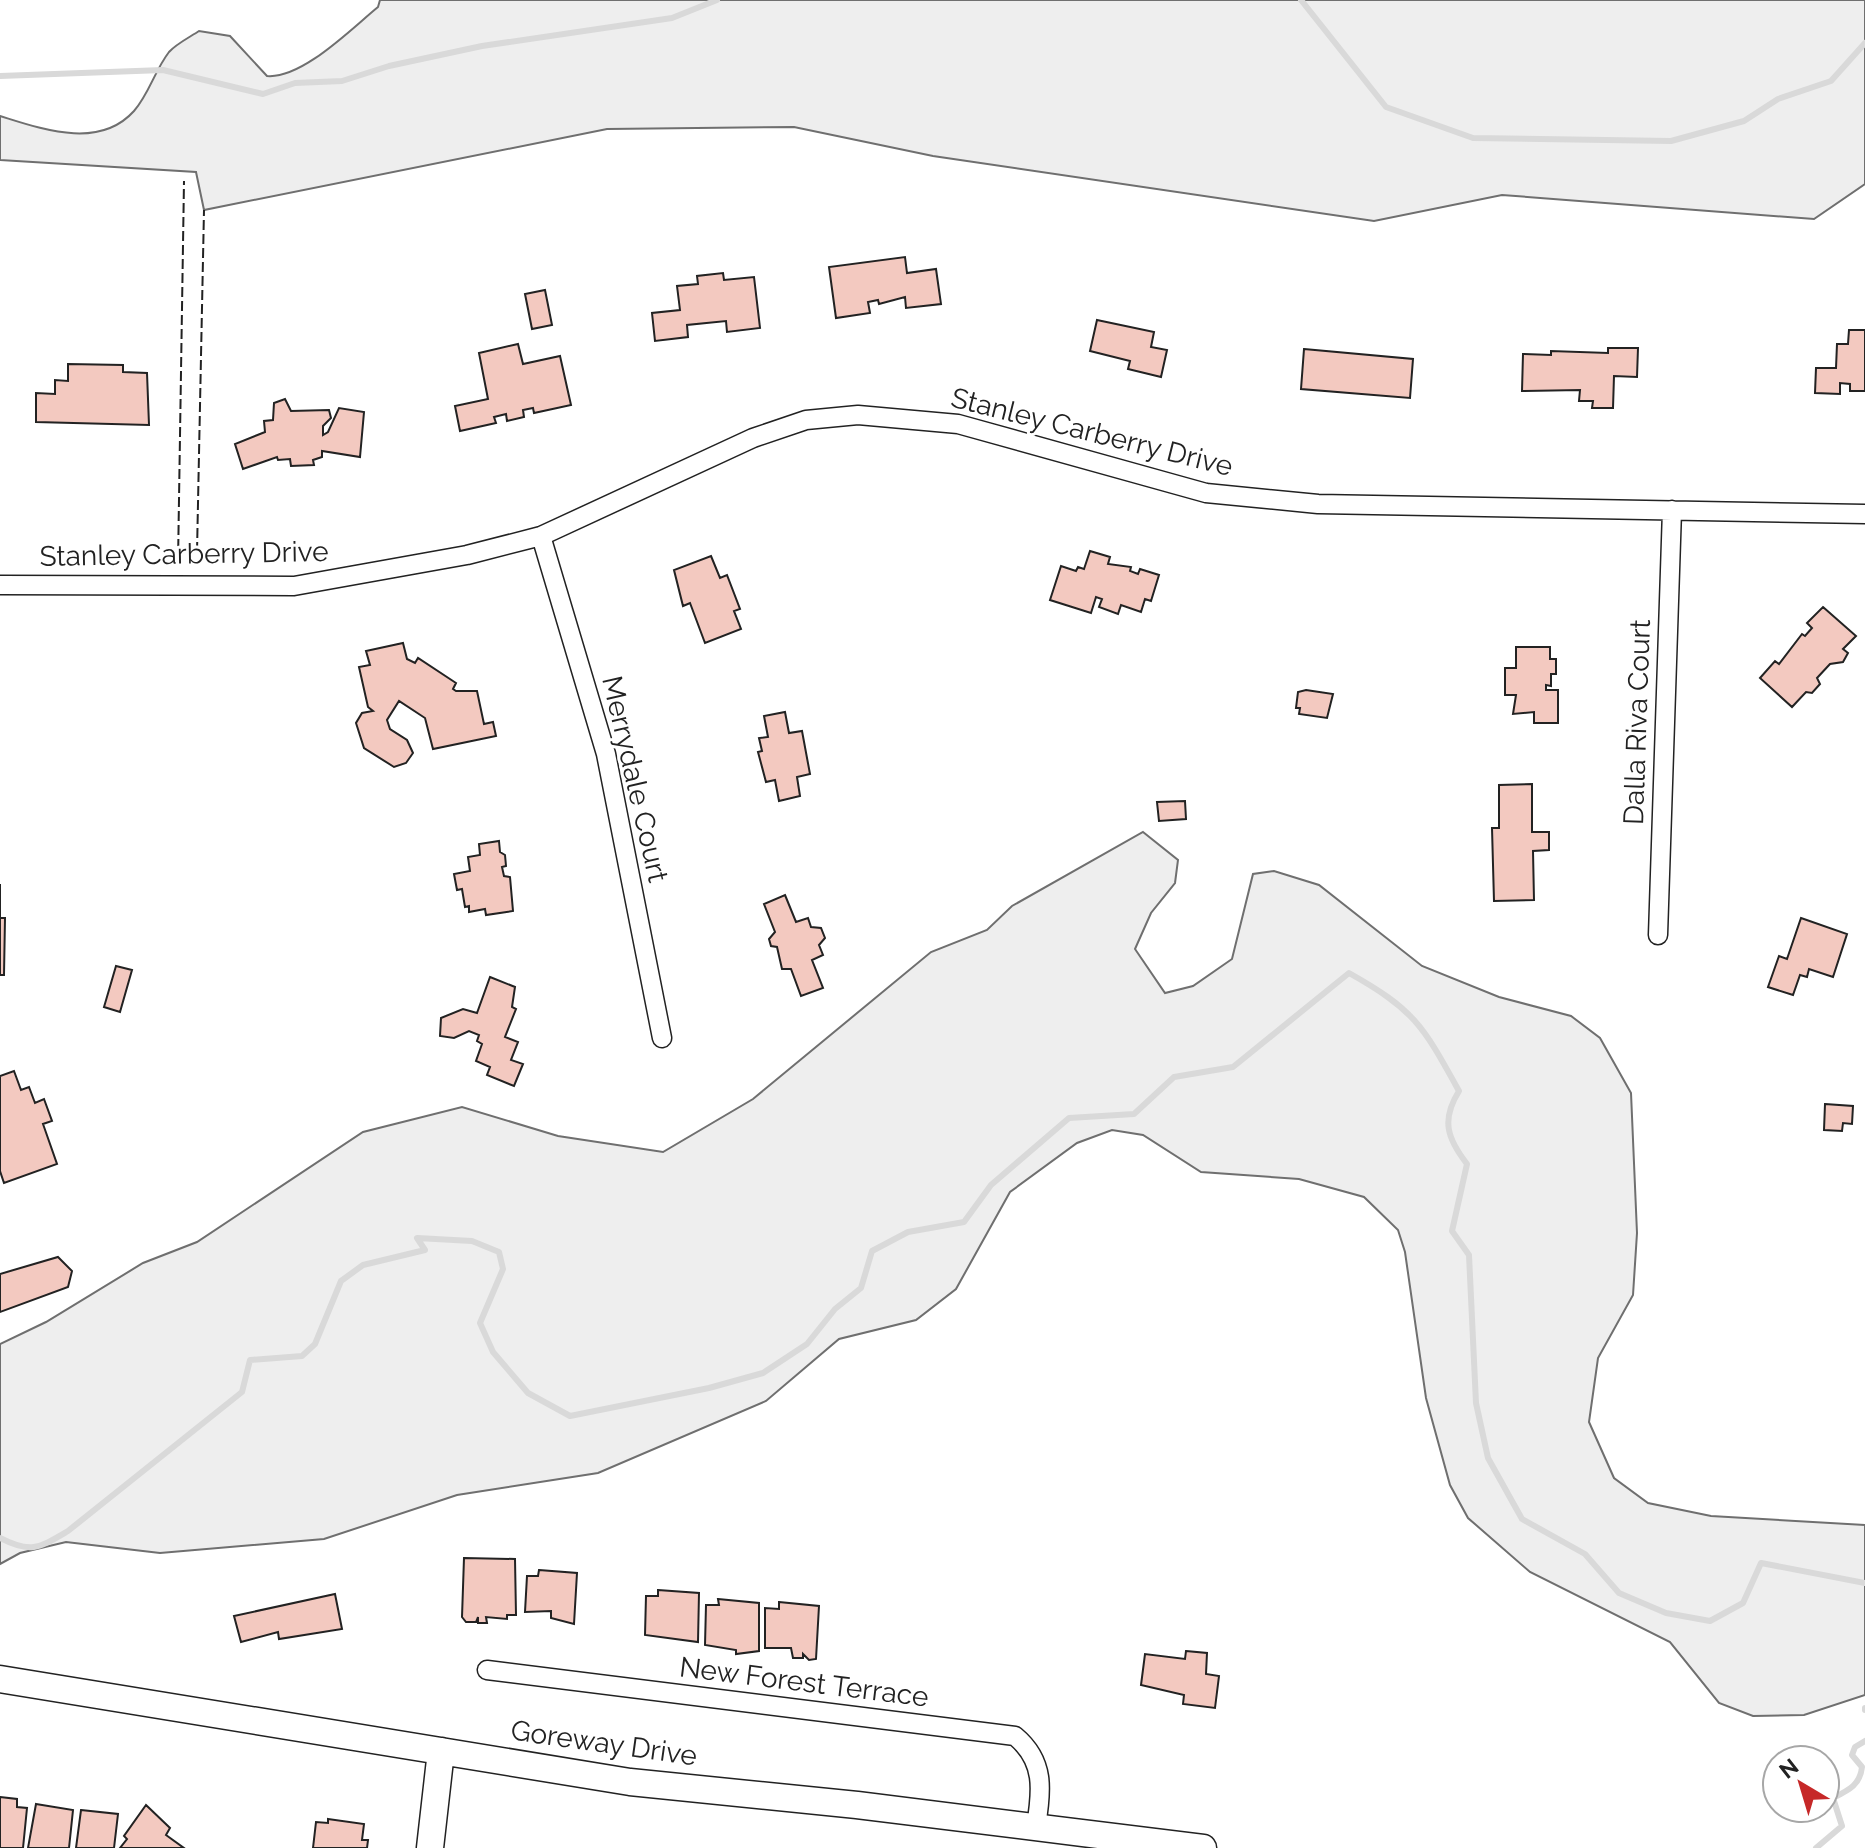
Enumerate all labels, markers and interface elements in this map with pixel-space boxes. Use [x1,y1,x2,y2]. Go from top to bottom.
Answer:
street label: Stanley Carberry Drive [948,381,1236,483]
street label: Stanley Carberry Drive [39,535,329,573]
street label: Dalla Riva Court [1617,618,1657,825]
street label: Merrydale Court [595,673,675,886]
street label: New Forest Terrace [678,1650,930,1714]
street label: Goreway Drive [509,1714,699,1772]
north arrow [1761,1744,1841,1824]
text: N [1774,1753,1803,1784]

